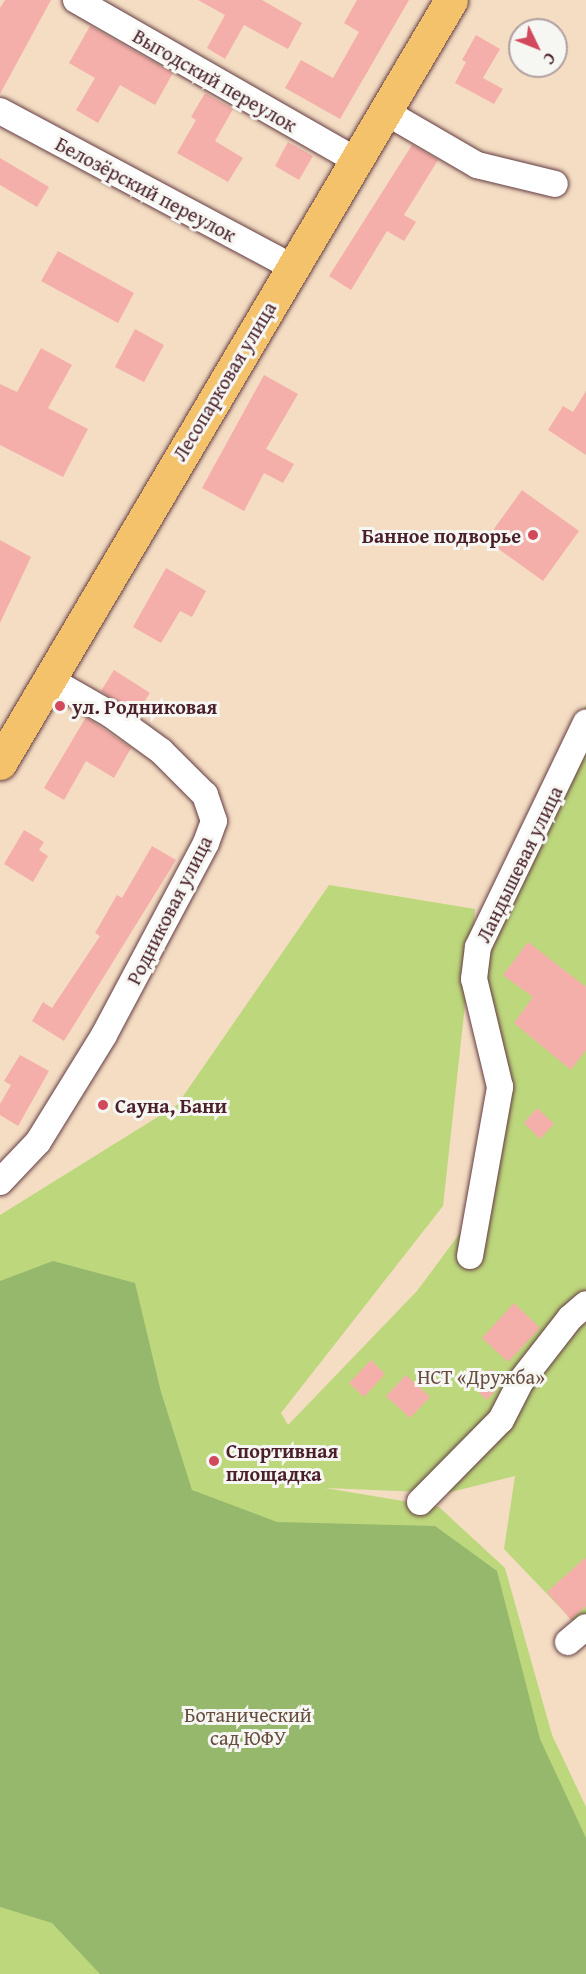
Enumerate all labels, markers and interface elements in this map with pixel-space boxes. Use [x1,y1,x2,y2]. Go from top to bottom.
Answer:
north arrow [508,18,568,78]
street label: Выгодский переулок [129,23,301,137]
text: С [538,47,562,70]
street label: Белозёрский переулок [52,131,240,247]
street label: Лесопарковая улица [167,297,281,465]
place label: Банное подворье [362,523,521,547]
marker: Банное подворье [526,528,540,542]
place label: ул. Родниковая [72,694,217,718]
marker: ул. Родниковая [53,699,67,713]
street label: Ландышевая улица [471,782,567,946]
street label: Родниковая улица [121,832,217,988]
place label: Сауна, Бани [115,1093,227,1117]
marker: Сауна, Бани [96,1098,110,1112]
park label: НСТ «Дружба» [417,1364,545,1388]
place label: Спортивная площадка [226,1438,338,1485]
marker: Спортивная площадка [207,1454,221,1468]
park label: Ботанический сад ЮФУ [184,1702,312,1749]

